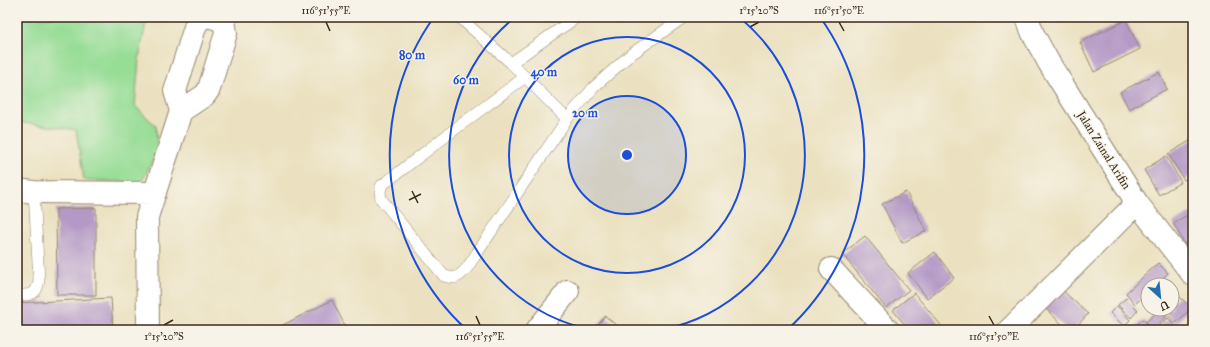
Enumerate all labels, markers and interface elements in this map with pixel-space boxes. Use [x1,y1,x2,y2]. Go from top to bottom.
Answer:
text: 116°51'55"E [302,5,350,17]
text: 1°15'20"S [739,5,779,17]
text: 116°51'50"E [814,5,864,17]
text: 80 m [399,48,426,62]
text: 40 m [531,65,558,80]
text: 60 m [453,73,480,87]
text: 20 m [572,106,599,120]
street label: Jalan Zainal Arifin [1072,107,1134,193]
centre of rings [620,148,634,162]
north arrow [1140,277,1180,317]
text: U [1157,298,1171,313]
text: 1°15'20"S [144,331,184,343]
text: 116°51'55"E [456,331,504,343]
text: 116°51'50"E [969,331,1019,343]

